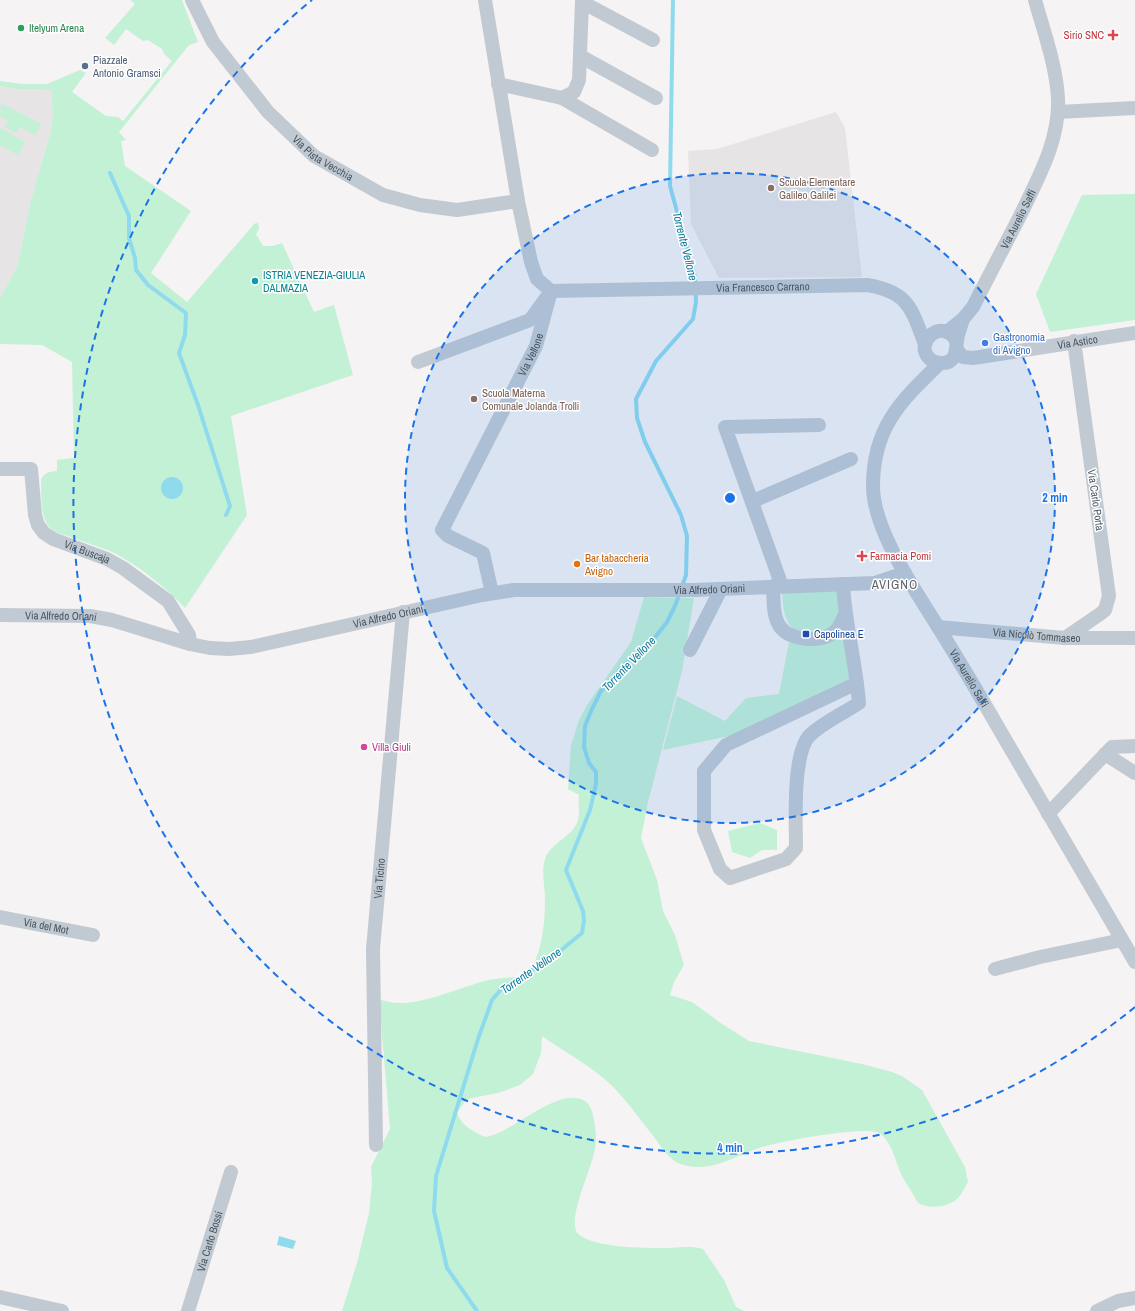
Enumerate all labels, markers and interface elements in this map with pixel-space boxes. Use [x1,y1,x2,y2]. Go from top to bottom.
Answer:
place label: Itelyum Arena [29,21,84,35]
marker: Itelyum Arena [16,23,26,33]
place label: Sirio SNC [1063,28,1104,42]
marker: Sirio SNC [1107,29,1119,41]
place label: Piazzale Antonio Gramsci [92,53,161,80]
marker: Piazzale Antonio Gramsci [80,61,90,71]
street label: Via Pista Vecchia [289,132,356,184]
place label: Scuola Elementare Galileo Galilei [779,175,855,202]
marker: Scuola Elementare Galileo Galilei [766,183,776,193]
street label: Via Aurelio Saffi [997,187,1039,251]
water label: Torrente Vellone [669,210,701,283]
place label: ISTRIA VENEZIA-GIULIA DALMAZIA [263,268,366,295]
marker: ISTRIA VENEZIA-GIULIA DALMAZIA [250,276,260,286]
street label: Via Francesco Carrano [716,279,810,295]
place label: Gastronomia di Avigno [993,330,1045,357]
street label: Via Vellone [515,332,546,378]
street label: Via Astico [1056,332,1099,352]
marker: Gastronomia di Avigno [980,338,990,348]
place label: Scuola Materna Comunale Jolanda Trolli [482,386,579,413]
marker: Scuola Materna Comunale Jolanda Trolli [469,394,479,404]
street label: Via Carlo Porta [1085,469,1107,531]
text: 2 min [1042,490,1068,506]
centre of rings [723,491,737,505]
street label: Via Buscaja [62,537,113,567]
place label: Farmacia Pomi [870,549,931,563]
place label: Bar tabaccheria Avigno [584,551,649,578]
marker: Farmacia Pomi [857,551,867,561]
marker: Bar tabaccheria Avigno [572,559,582,569]
district label: AVIGNO [871,576,918,593]
street label: Via Alfredo Oriani [673,581,745,597]
street label: Via Alfredo Oriani [352,601,425,631]
street label: Via Alfredo Oriani [25,608,98,624]
street label: Via Nicolò Tommaseo [992,625,1081,645]
place label: Capolinea E [814,627,864,641]
marker: Capolinea E [801,629,811,639]
water label: Torrente Vellone [599,633,660,695]
street label: Via Aurelio Saffi [946,647,992,710]
place label: Villa Giuli [372,740,411,754]
marker: Villa Giuli [359,742,369,752]
street label: Via Ticino [371,857,388,899]
street label: Via del Mot [22,915,70,937]
water label: Torrente Vellone [497,944,565,998]
text: 4 min [717,1140,743,1156]
street label: Via Carlo Bossi [194,1209,226,1273]

